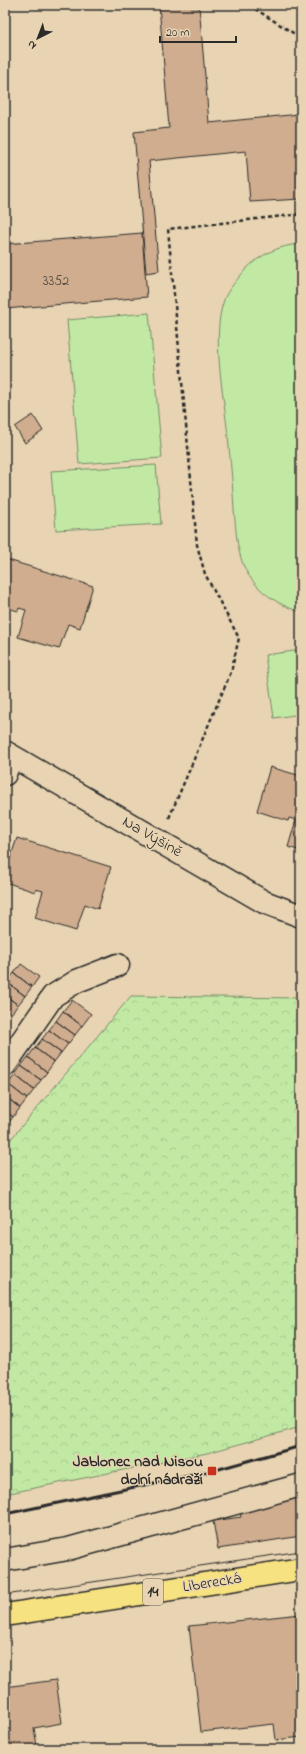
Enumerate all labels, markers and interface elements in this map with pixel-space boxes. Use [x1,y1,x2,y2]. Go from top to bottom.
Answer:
north arrow [18,18,58,58]
scale bar [160,18,236,44]
text: 20 m [166,24,189,42]
text: N [24,36,40,53]
house number: 3352 [43,271,69,292]
street label: Na Výšině [117,810,187,864]
place label: Jablonec nad Nisou dolní nádraží [73,1450,203,1492]
marker: Jablonec nad Nisou dolní nádraží [206,1465,218,1477]
street label: Liberecká [181,1567,243,1599]
road number: 14 [143,1579,163,1605]

